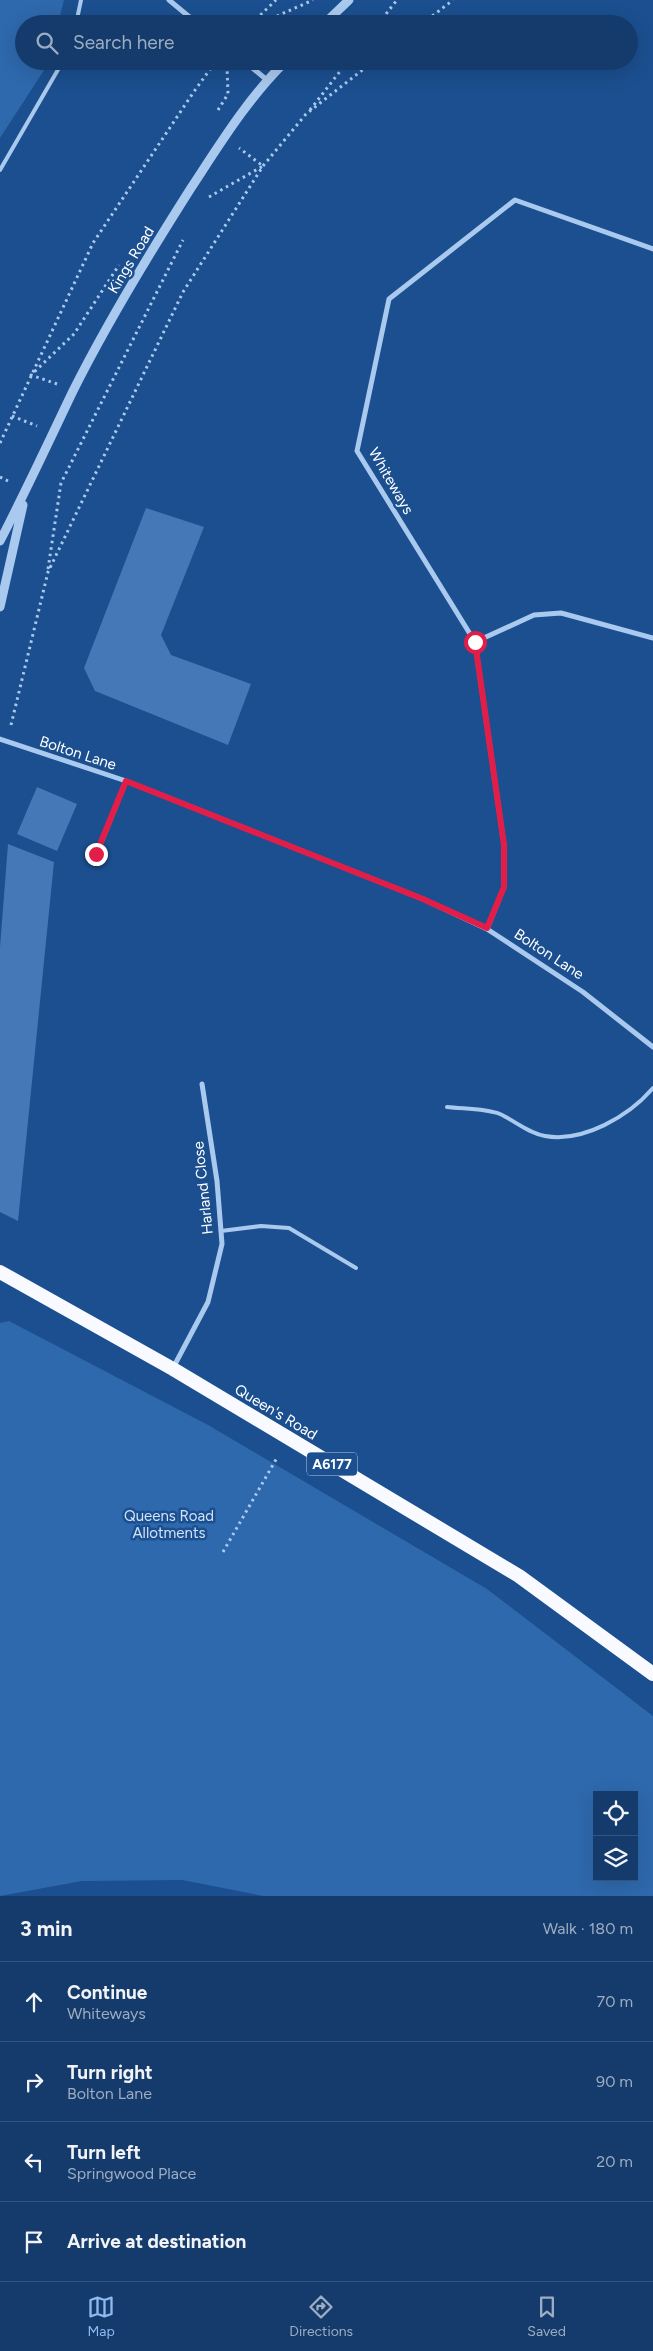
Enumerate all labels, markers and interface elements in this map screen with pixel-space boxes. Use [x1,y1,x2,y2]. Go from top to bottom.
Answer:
search box [15,15,638,70]
icon: search [33,29,61,57]
text: Search here [73,31,175,54]
street label: Kings Road [104,223,158,297]
street label: Whiteways [365,445,417,517]
route start [464,631,487,654]
street label: Bolton Lane [37,732,119,774]
route end [85,843,108,866]
street label: Bolton Lane [511,925,587,983]
street label: Harland Close [189,1140,217,1236]
street label: Queen's Road [231,1380,321,1444]
road number: A6177 [307,1452,357,1476]
park label: Queens Road Allotments [124,1507,214,1542]
map controls [593,1791,638,1881]
button: locate [593,1791,638,1836]
button: layers [593,1836,638,1881]
text: 3 min [20,1916,72,1941]
text: Walk · 180 m [543,1919,633,1938]
text: Continue [67,1981,147,2004]
icon: ahead [20,1988,48,2016]
text: 70 m [597,1992,633,2011]
text: Whiteways [67,2004,146,2023]
text: Turn right [67,2061,153,2084]
icon: right [20,2068,48,2096]
text: 90 m [596,2072,633,2091]
text: Bolton Lane [67,2084,152,2103]
text: Turn left [67,2141,141,2164]
icon: left [20,2148,48,2176]
text: 20 m [596,2152,633,2171]
text: Springwood Place [67,2164,196,2183]
icon: arrive [20,2228,48,2256]
text: Arrive at destination [67,2230,246,2253]
tab: Map [87,2293,115,2340]
tab: Directions [289,2293,353,2340]
tab: Saved [527,2293,566,2340]

